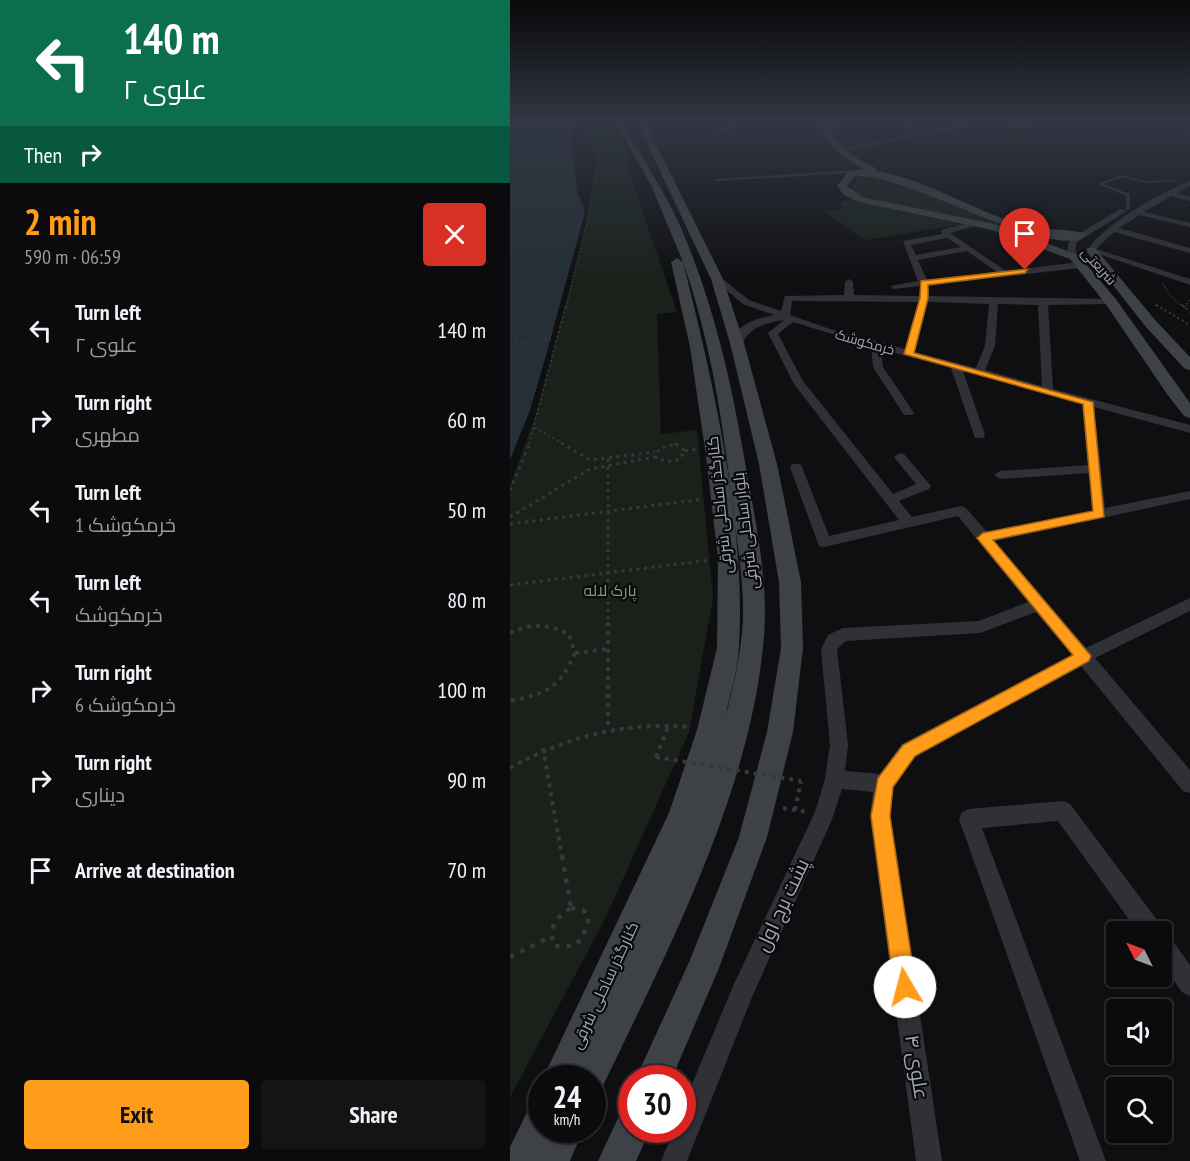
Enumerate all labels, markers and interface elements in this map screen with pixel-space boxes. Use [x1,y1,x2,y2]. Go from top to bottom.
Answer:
text: 140 m [123,11,220,66]
icon: left [24,24,102,102]
text: علوی ۲ [123,72,207,106]
icon: right [74,138,107,171]
text: Then [24,141,62,169]
text: 2 min [24,198,97,245]
button: close [423,203,486,266]
pin [999,208,1050,270]
icon: arrive [1008,217,1041,250]
street label: شریعتی [1077,243,1121,289]
text: 590 m · 06:59 [24,244,121,270]
text: Turn left [75,298,141,326]
icon: left [24,314,57,347]
text: 140 m [437,316,486,344]
street label: خرمکوشک [833,325,897,359]
text: علوی ۲ [75,332,137,358]
text: Turn right [75,388,152,416]
icon: right [24,404,57,437]
text: 60 m [447,406,486,434]
text: مطهری [75,422,140,448]
street label: کنارگذر ساحلی شرقی [702,435,737,575]
street label: بلوار ساحلی شرقی [728,471,763,591]
text: Turn left [75,478,141,506]
icon: left [24,494,57,527]
text: 50 m [447,496,486,524]
text: خرمکوشک 1 [75,512,176,538]
text: Turn left [75,568,141,596]
park label: پارک لاله [583,580,637,602]
icon: left [24,584,57,617]
text: 80 m [447,586,486,614]
text: خرمکوشک [75,602,163,628]
text: Turn right [75,658,152,686]
icon: right [24,674,57,707]
text: 100 m [437,676,486,704]
text: خرمکوشک 6 [75,692,176,718]
text: Turn right [75,748,152,776]
icon: right [24,764,57,797]
text: 90 m [447,766,486,794]
text: دیناری [75,782,125,808]
icon: arrive [24,854,57,887]
street label: پشت برج اول [749,854,816,956]
text: Arrive at destination [75,856,235,884]
text: 70 m [447,856,486,884]
street label: کنارگذر ساحلی شرقی [566,918,643,1052]
north arrow [1106,921,1172,987]
map controls [1106,921,1172,1143]
position arrow [873,955,937,1019]
button: sound [1106,999,1172,1065]
street label: علوی ۴ [899,1033,935,1101]
speed limit sign: 30 [618,1065,696,1143]
text: 24 [553,1077,581,1116]
button: search [1106,1077,1172,1143]
button: Exit [24,1080,249,1149]
button: Share [261,1080,486,1149]
text: km/h [554,1110,580,1129]

